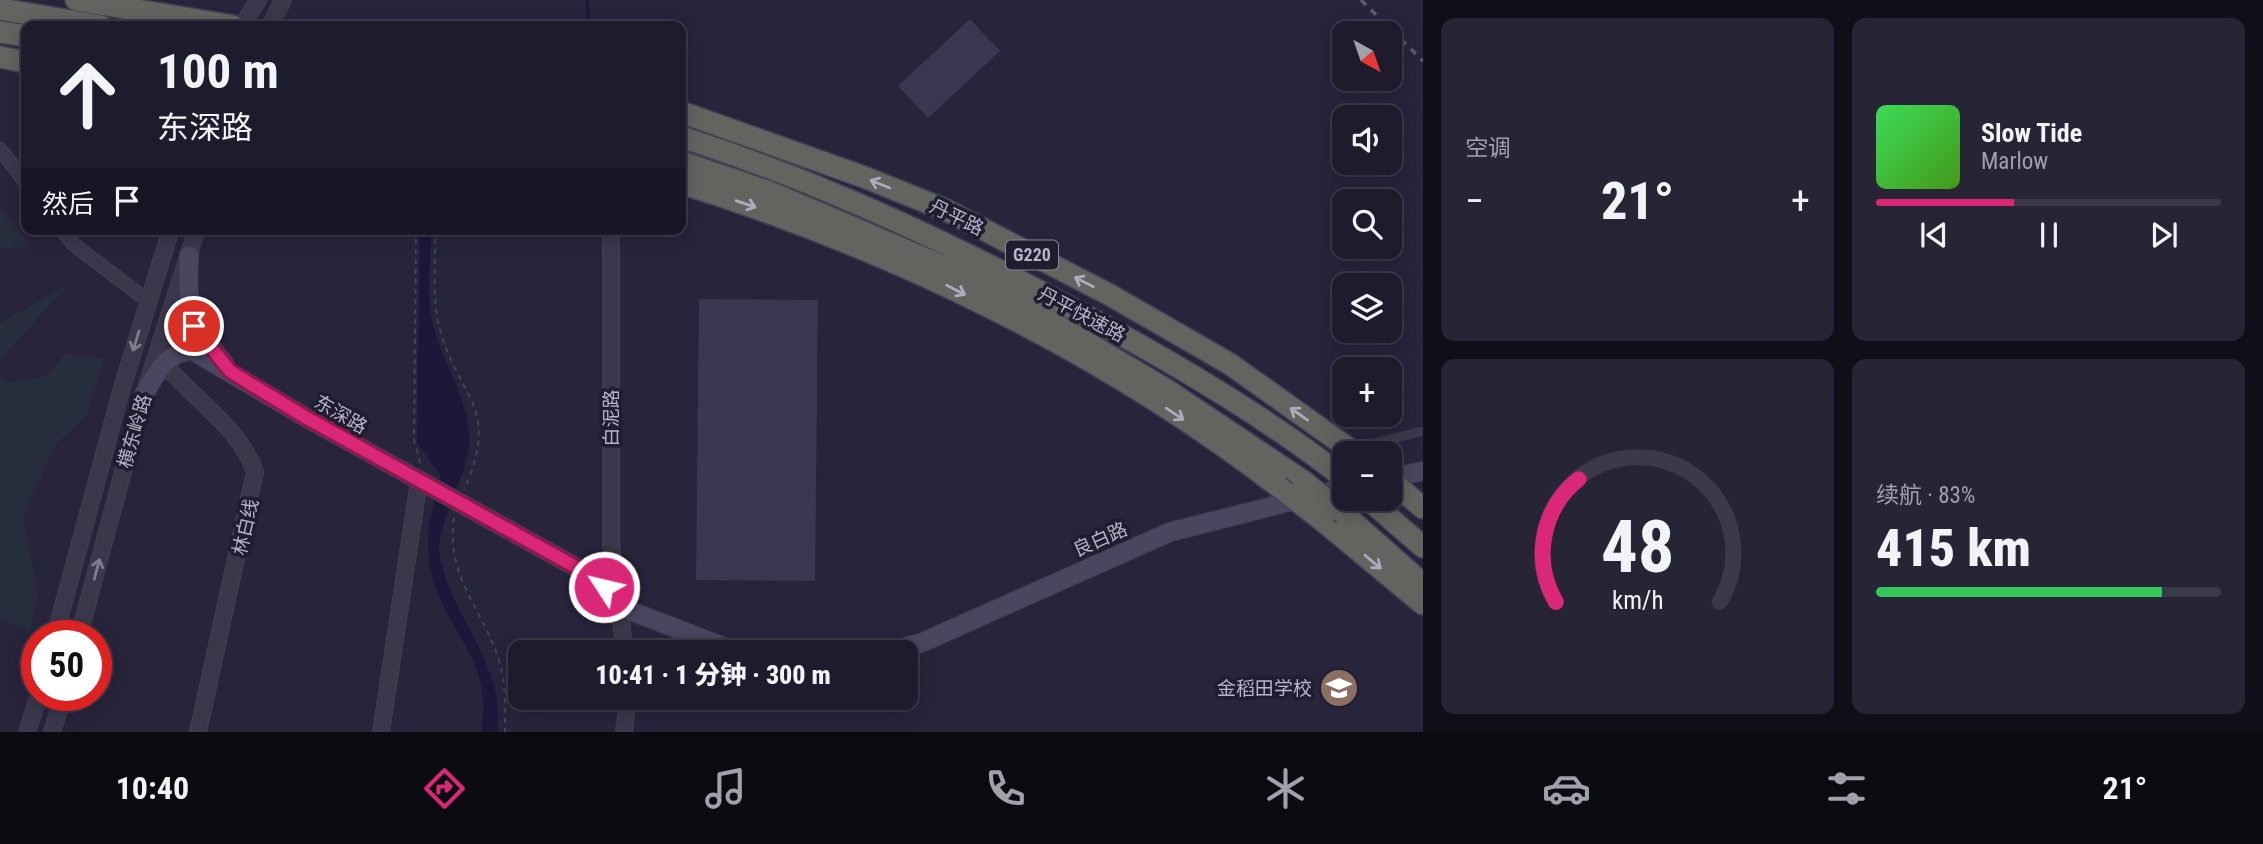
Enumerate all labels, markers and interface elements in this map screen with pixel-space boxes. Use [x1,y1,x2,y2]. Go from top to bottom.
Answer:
north arrow [1332,21,1402,91]
map controls [1332,21,1402,511]
text: 100 m [157,43,279,100]
icon: ahead [42,49,133,140]
button: sound [1332,105,1402,175]
text: 东深路 [157,109,253,147]
text: Slow Tide [1981,118,2082,148]
text: 空调 [1465,135,1511,162]
text: Marlow [1981,148,2048,175]
text: 21° [1601,171,1674,232]
one-way arrow [869,176,891,189]
text: − [1465,179,1484,223]
text: + [1791,179,1810,223]
icon: arrive [108,182,146,220]
text: 然后 [42,189,94,219]
button: search [1332,189,1402,259]
street label: 丹平路 [926,195,987,240]
one-way arrow [734,199,756,211]
icon: previous [1915,216,1953,254]
icon: pause [2030,216,2068,254]
icon: next [2145,216,2183,254]
road number: G220 [1006,241,1058,270]
button: layers [1332,273,1402,343]
one-way arrow [1075,275,1095,289]
street label: 丹平快速路 [1034,282,1129,347]
one-way arrow [945,284,966,298]
pin [164,296,224,356]
icon: arrive [175,307,213,345]
one-way arrow [129,330,142,352]
button: + [1332,357,1402,427]
street label: 白泥路 [600,389,623,447]
street label: 东深路 [310,390,371,439]
street label: 横东岭路 [113,391,156,471]
one-way arrow [1290,406,1309,421]
one-way arrow [1165,407,1184,422]
button: − [1332,441,1402,511]
text: 续航 · 83% [1876,482,1975,509]
street label: 林白线 [228,497,263,557]
text: 48 [1601,505,1674,591]
street label: 良白路 [1069,517,1131,562]
text: 415 km [1876,518,2031,579]
position arrow [567,550,641,624]
one-way arrow [1364,554,1382,570]
one-way arrow [91,558,104,581]
text: km/h [1612,586,1663,615]
speed limit sign: 50 [21,620,112,711]
text: 10:41 · 1 分钟 · 300 m [595,660,831,690]
school or university icon: 金稻田学校 [1318,667,1360,709]
place label: 金稻田学校 [1217,677,1312,700]
icon: directions [420,764,469,813]
icon: music [701,764,750,813]
icon: phone [981,764,1030,813]
icon: climate [1261,764,1310,813]
icon: car [1542,764,1591,813]
icon: filters [1822,764,1871,813]
text: 10:40 [116,769,189,807]
text: 21° [2103,769,2147,807]

